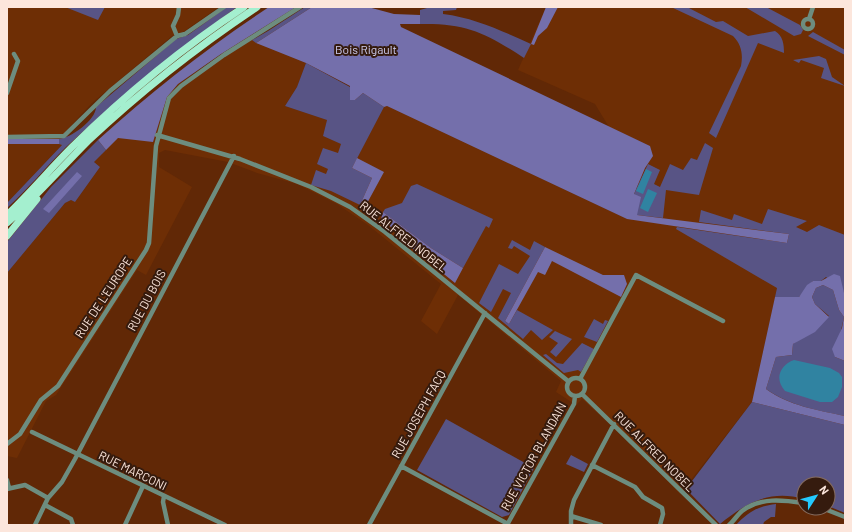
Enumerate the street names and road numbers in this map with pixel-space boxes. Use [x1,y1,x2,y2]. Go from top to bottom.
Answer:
street label: RUE ALFRED NOBEL [357,197,451,275]
street label: RUE DE L'EUROPE [72,254,134,340]
street label: RUE DU BOIS [124,267,168,333]
street label: RUE JOSEPH FACQ [388,368,448,460]
street label: RUE VICTOR BLANDAIN [497,400,569,512]
street label: RUE ALFRED NOBEL [612,408,698,494]
street label: RUE MARCONI [97,447,169,493]

